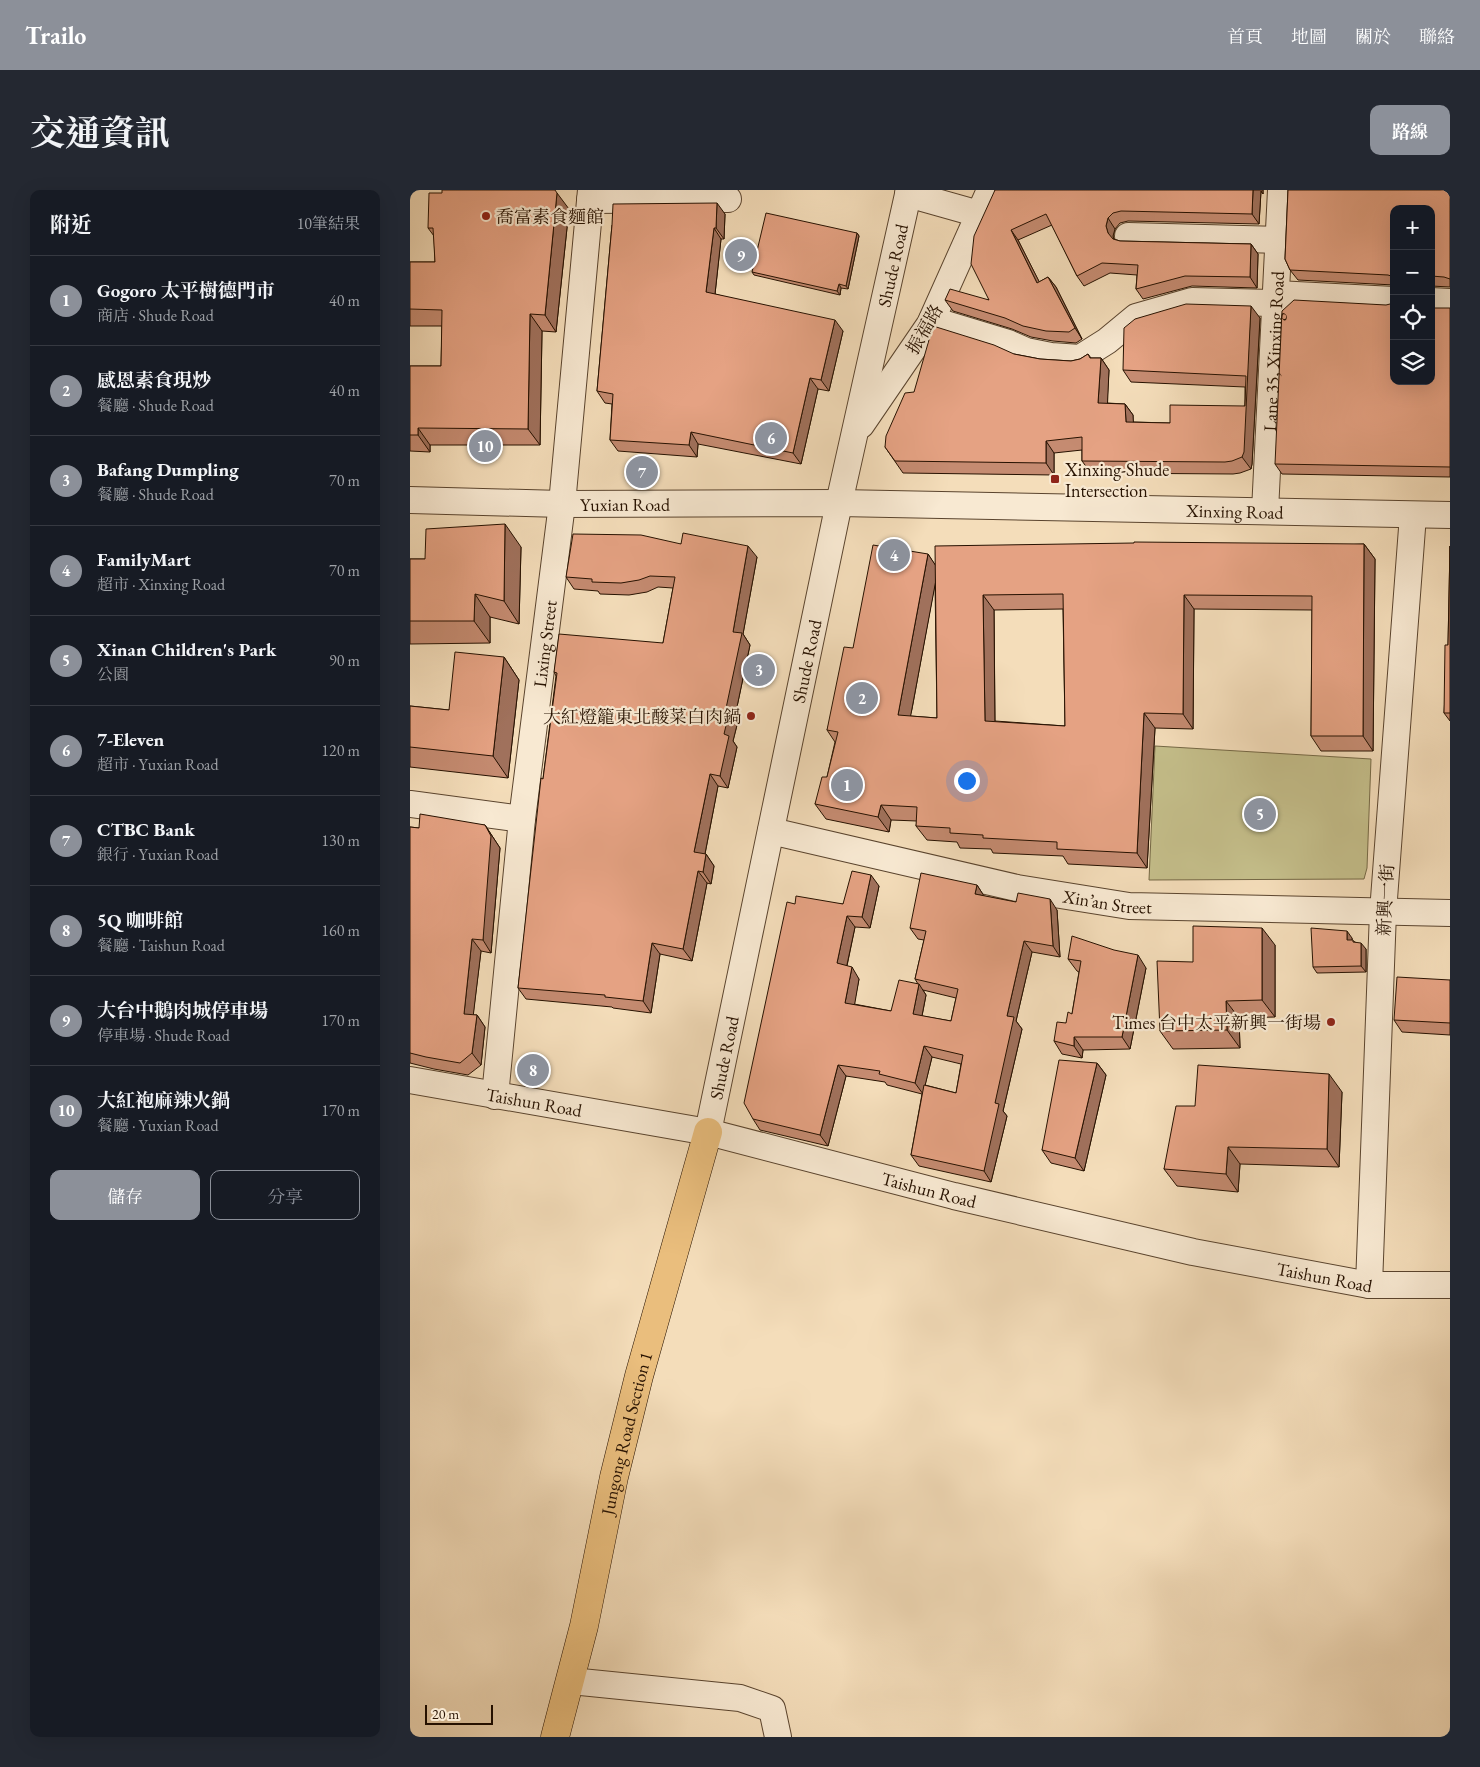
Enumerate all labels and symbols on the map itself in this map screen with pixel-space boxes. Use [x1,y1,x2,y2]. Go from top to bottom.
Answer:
place label: 喬富素食麵館 [496,205,604,228]
marker: 喬富素食麵館 [480,210,492,222]
street label: Shude Road [872,221,913,309]
pin: 9 [725,236,757,274]
street label: Lane 35, Xinxing Road [1257,270,1288,432]
street label: 振福路 [901,300,947,358]
pin: 6 [755,419,787,457]
pin: 10 [469,427,501,465]
pin: 7 [626,453,658,491]
place label: Xinxing-Shude Intersection [1064,458,1169,502]
marker: Xinxing-Shude Intersection [1049,473,1061,485]
street label: Yuxian Road [580,492,671,515]
street label: Xinxing Road [1185,498,1285,523]
pin: 4 [878,536,910,574]
street label: Lixing Street [527,598,561,689]
street label: Shude Road [786,616,826,705]
pin: 3 [743,651,775,689]
pin: 2 [846,679,878,717]
place label: 大紅燈籠東北酸菜白肉鍋 [543,705,741,728]
marker: 大紅燈籠東北酸菜白肉鍋 [745,710,757,722]
pin: 1 [831,766,863,804]
your location [954,768,980,794]
pin: 5 [1244,795,1276,833]
street label: 新興一街 [1372,863,1398,937]
street label: Xin’an Street [1060,884,1152,918]
place label: Times 台中太平新興一街場 [1112,1011,1321,1034]
street label: Shude Road [704,1013,744,1101]
marker: Times 台中太平新興一街場 [1325,1016,1337,1028]
pin: 8 [517,1051,549,1089]
street label: Taishun Road [484,1082,585,1121]
street label: Taishun Road [879,1166,980,1213]
street label: Taishun Road [1275,1256,1375,1297]
street label: Jungong Road Section 1 [595,1349,657,1519]
scale bar [425,1702,492,1725]

